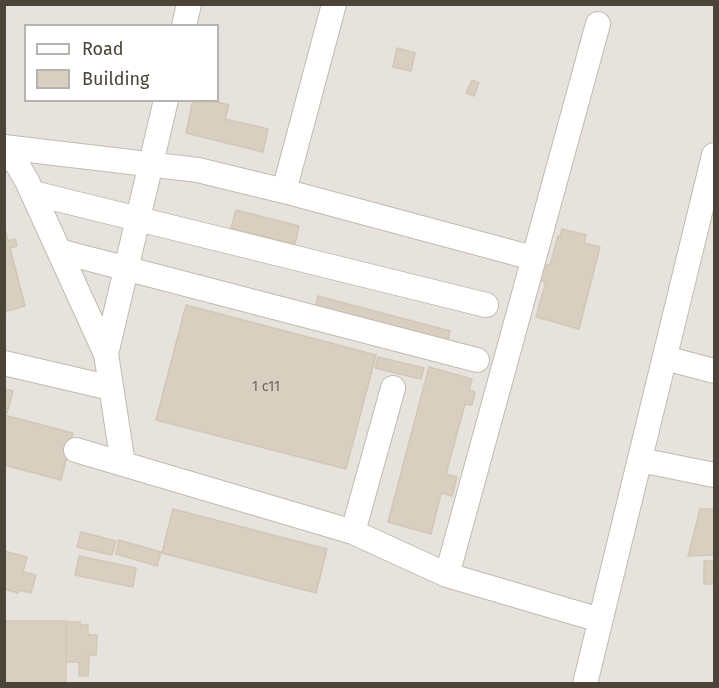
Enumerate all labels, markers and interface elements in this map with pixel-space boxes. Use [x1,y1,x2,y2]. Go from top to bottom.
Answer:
legend [24,24,219,102]
text: Road [82,38,124,60]
text: Building [82,68,149,90]
house number: 1 с11 [252,379,280,395]

